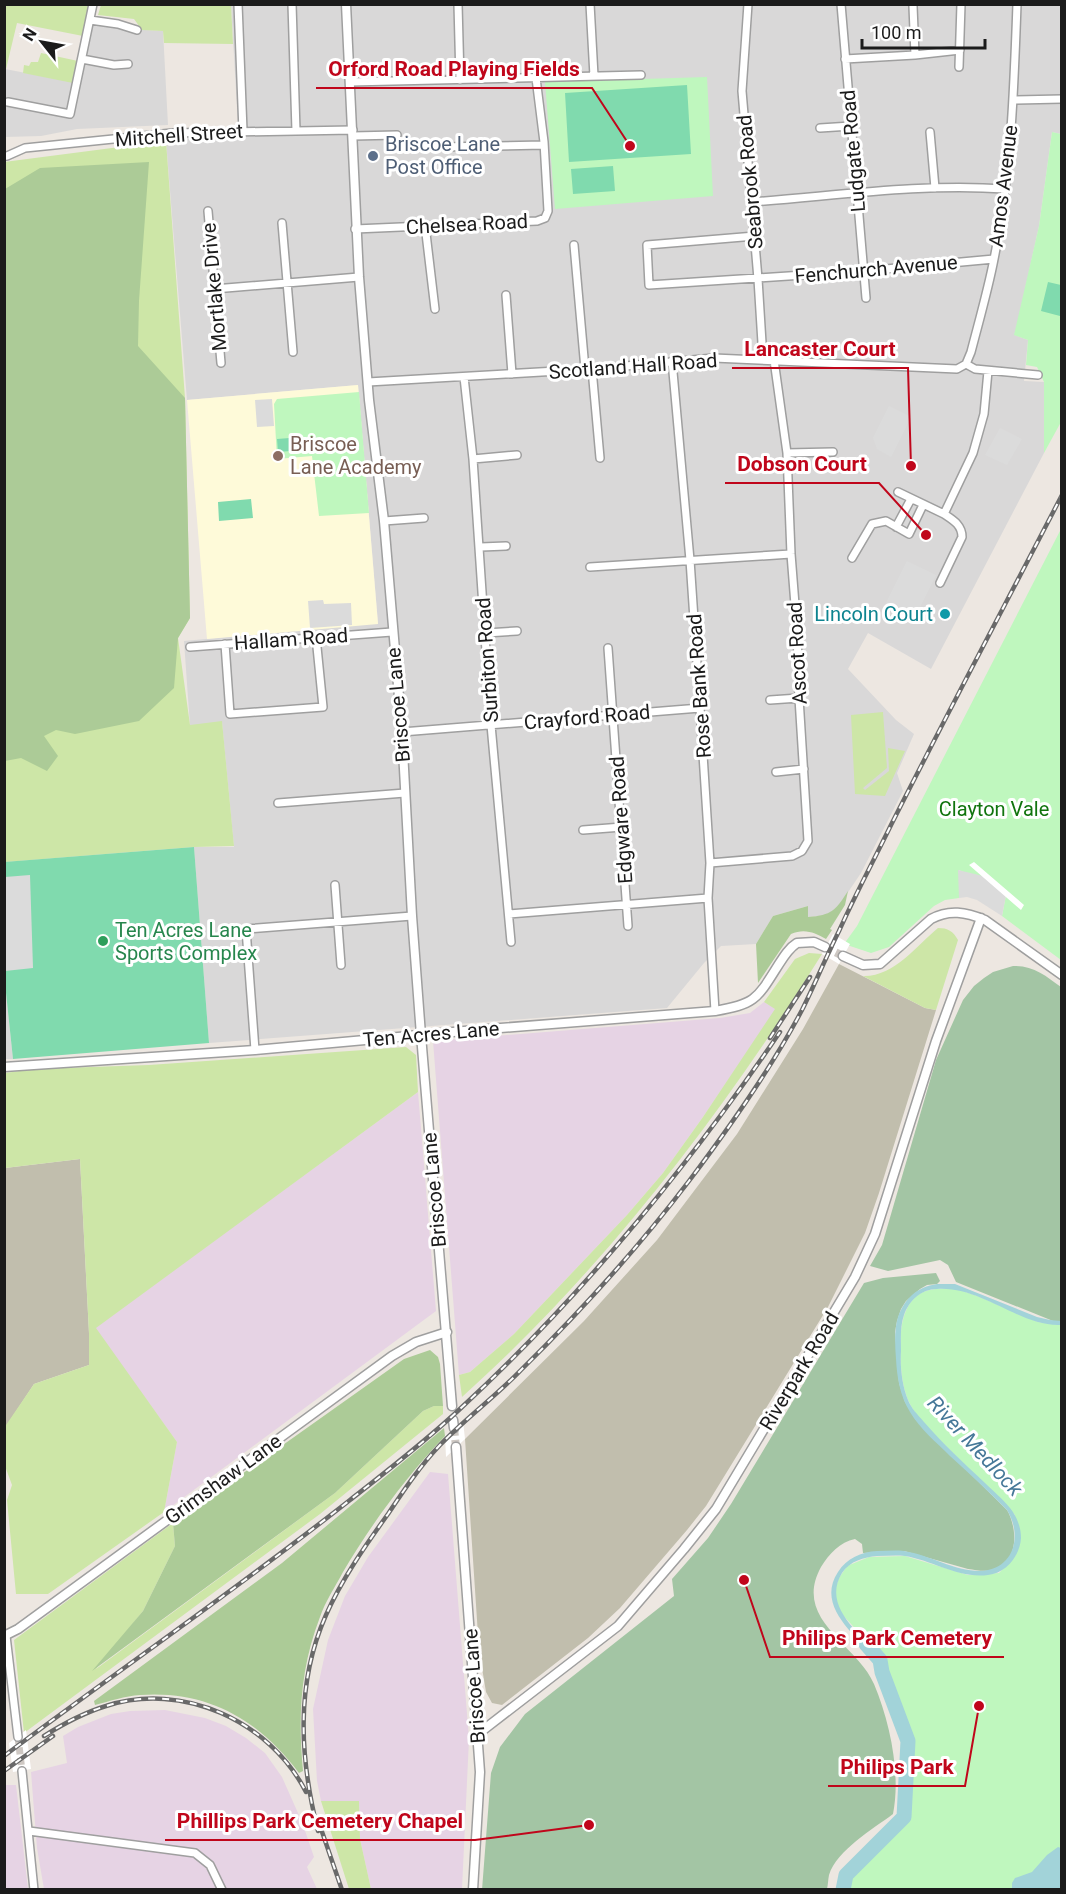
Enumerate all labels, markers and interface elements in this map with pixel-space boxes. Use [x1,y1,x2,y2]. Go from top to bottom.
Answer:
north arrow [12,12,72,72]
scale bar [862,12,985,50]
text: 100 m [871,22,922,43]
text: N [19,25,41,44]
callout: Orford Road Playing Fields [316,49,592,88]
text: Orford Road Playing Fields [328,57,580,81]
street label: Ludgate Road [836,89,870,213]
street label: Seabrook Road [732,114,768,250]
street label: Mitchell Street [114,119,244,151]
street label: Amos Avenue [984,124,1022,248]
place label: Briscoe Lane Post Office [385,132,500,179]
marker: Briscoe Lane Post Office [366,149,380,163]
street label: Chelsea Road [405,209,529,239]
street label: Mortlake Drive [196,222,232,352]
street label: Fenchurch Avenue [794,250,958,288]
callout: Lancaster Court [732,329,908,368]
text: Lancaster Court [744,337,896,361]
street label: Scotland Hall Road [548,348,718,384]
place label: Briscoe Lane Academy [290,432,422,479]
callout: Dobson Court [725,444,879,483]
marker: Briscoe Lane Academy [271,449,285,463]
text: Dobson Court [737,452,867,476]
street label: Surbiton Road [471,597,503,723]
street label: Ascot Road [782,601,812,705]
place label: Lincoln Court [814,602,933,626]
marker: Lincoln Court [938,607,952,621]
street label: Rose Bank Road [682,613,716,759]
street label: Hallam Road [233,623,349,655]
street label: Briscoe Lane [381,647,415,763]
street label: Crayford Road [523,700,651,734]
street label: Edgware Road [605,755,637,885]
park label: Clayton Vale [939,797,1049,821]
place label: Ten Acres Lane Sports Complex [115,918,257,965]
marker: Ten Acres Lane Sports Complex [96,934,110,948]
street label: Ten Acres Lane [362,1016,500,1052]
street label: Briscoe Lane [417,1132,451,1248]
street label: Riverpark Road [754,1307,844,1435]
water label: River Medlock [923,1391,1028,1501]
street label: Grimshaw Lane [160,1429,286,1529]
callout: Philips Park Cemetery [770,1618,1004,1657]
text: Philips Park Cemetery [782,1626,992,1650]
street label: Briscoe Lane [458,1628,490,1744]
callout: Philips Park [828,1747,965,1786]
text: Philips Park [840,1755,954,1779]
callout: Phillips Park Cemetery Chapel [165,1801,475,1840]
text: Phillips Park Cemetery Chapel [177,1809,463,1833]

